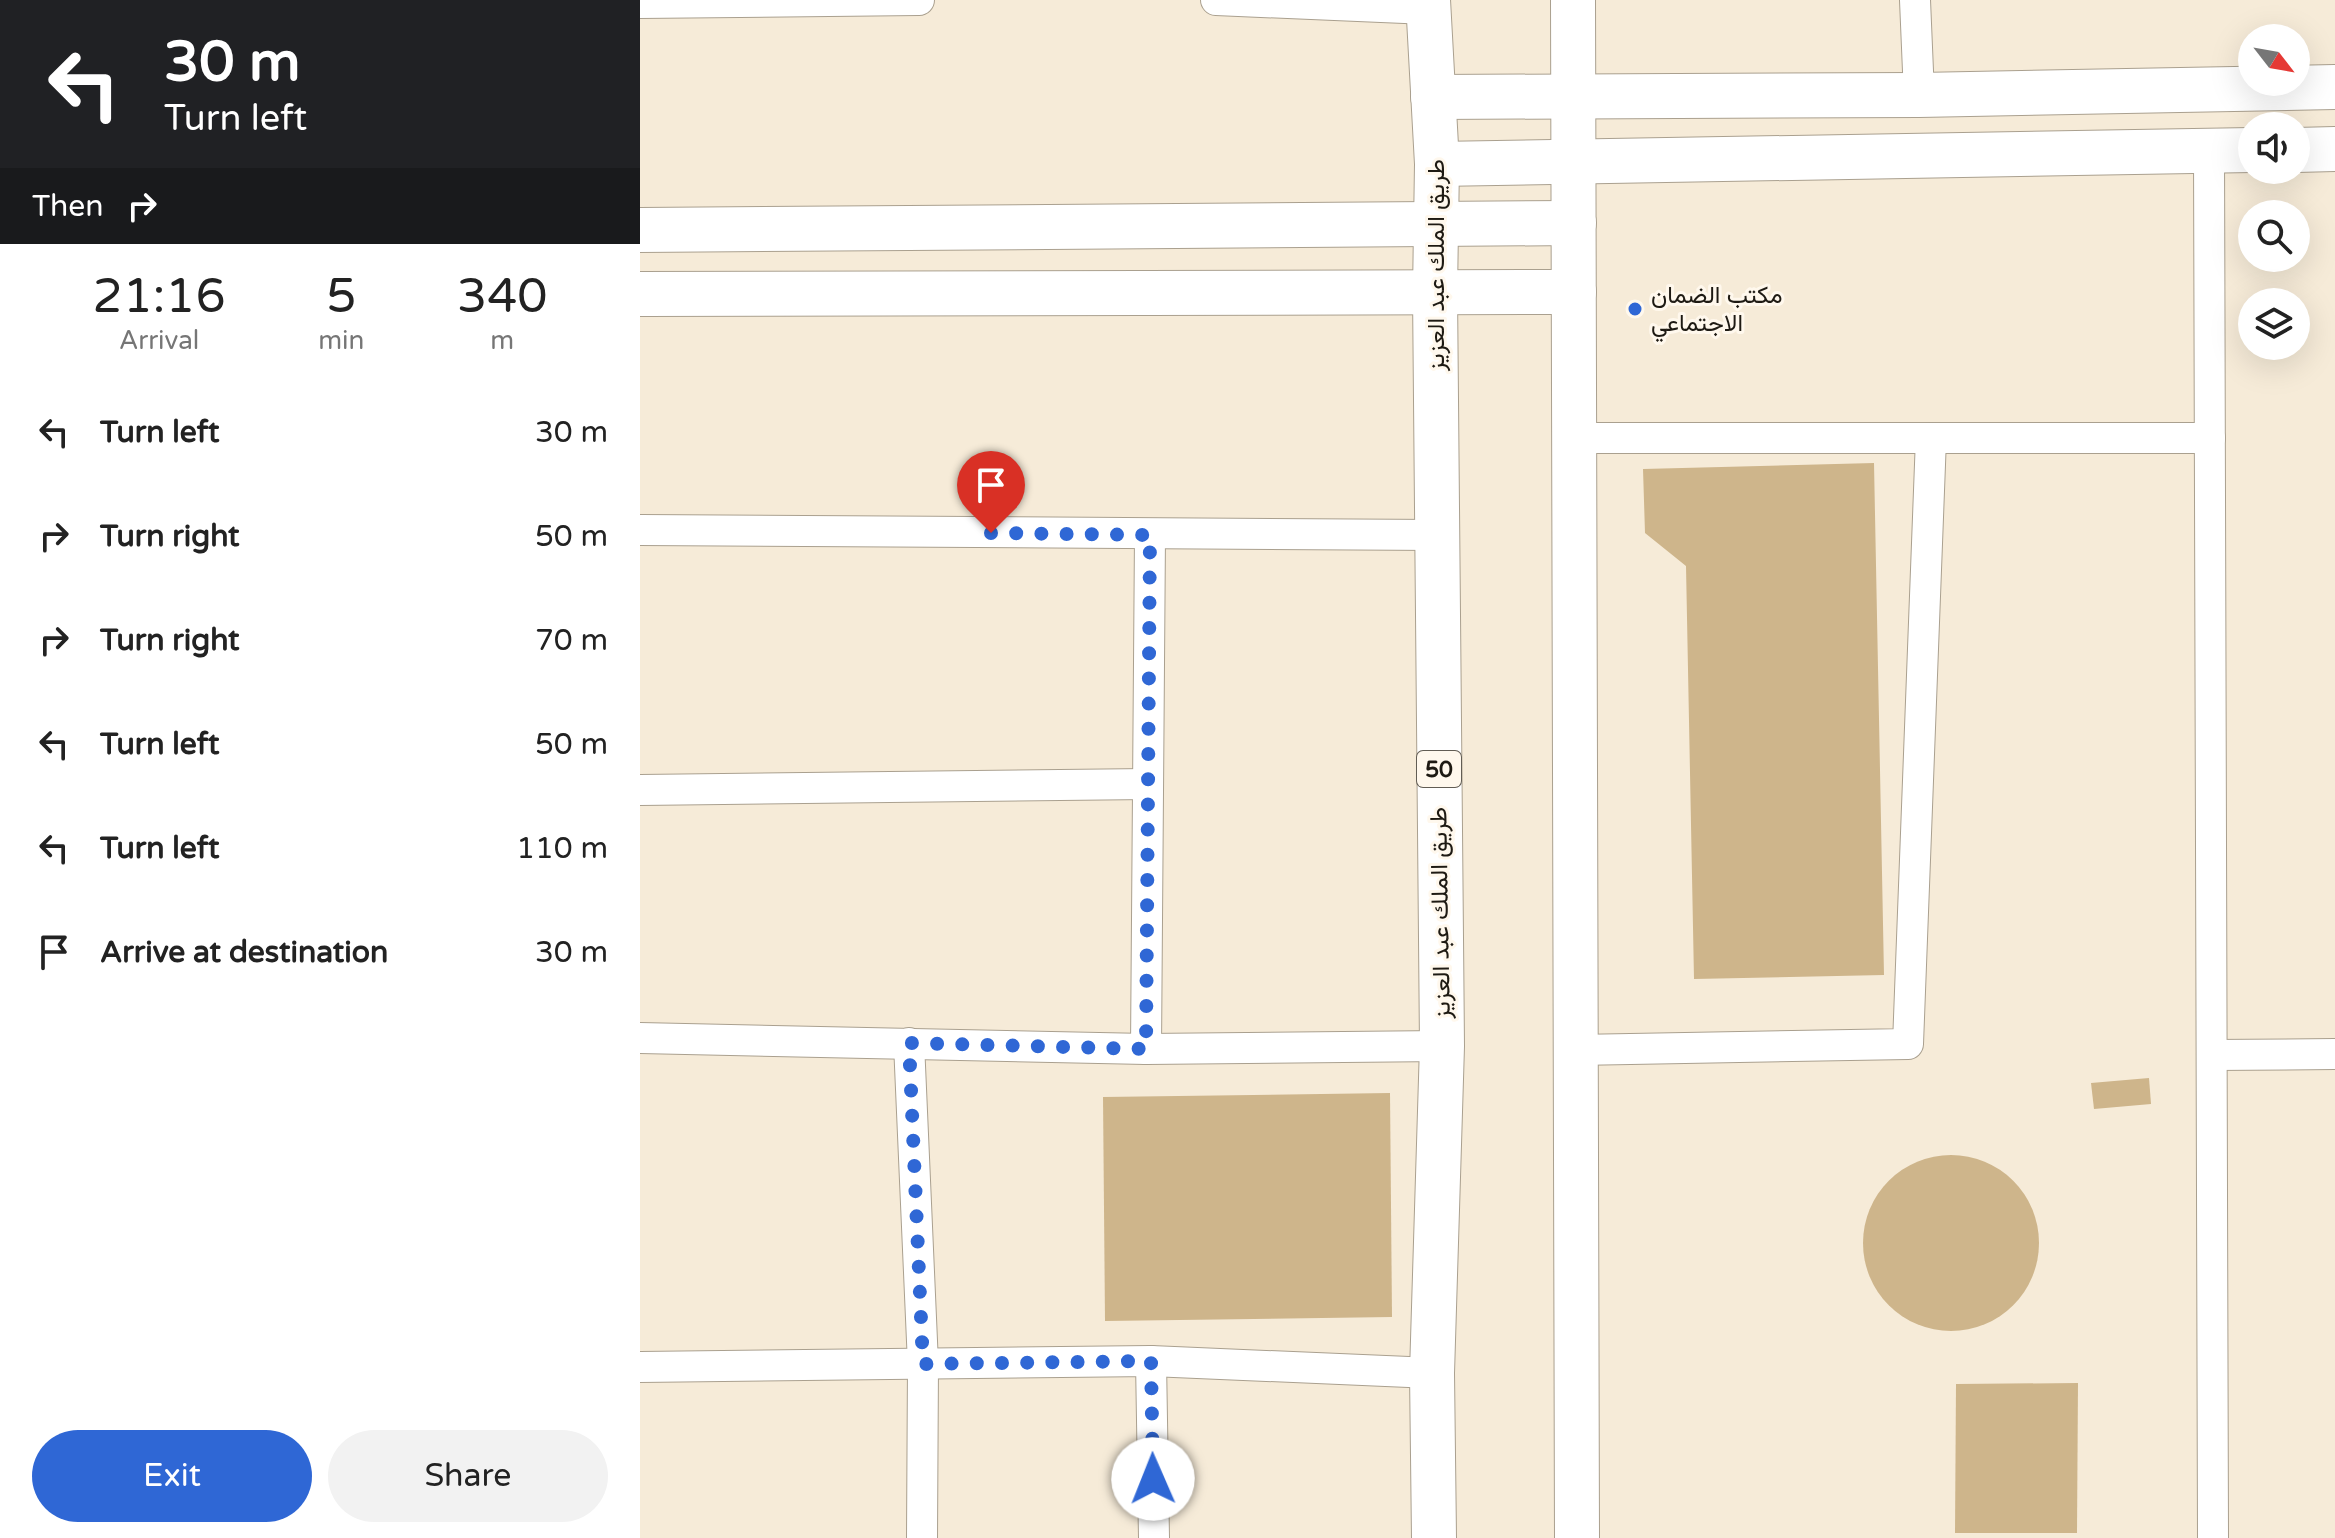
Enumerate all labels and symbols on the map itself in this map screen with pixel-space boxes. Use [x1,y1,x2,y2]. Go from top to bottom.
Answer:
north arrow [2238,24,2310,96]
street label: طريق الملك عبد العزيز [1422,159,1451,372]
place label: مكتب الضمان الاجتماعي [1651,281,1783,342]
marker: مكتب الضمان الاجتماعي [1626,300,1644,318]
pin [957,451,1025,533]
road number: 50 [1417,751,1461,787]
street label: طريق الملك عبد العزيز [1424,807,1457,1020]
position arrow [1111,1437,1195,1521]

